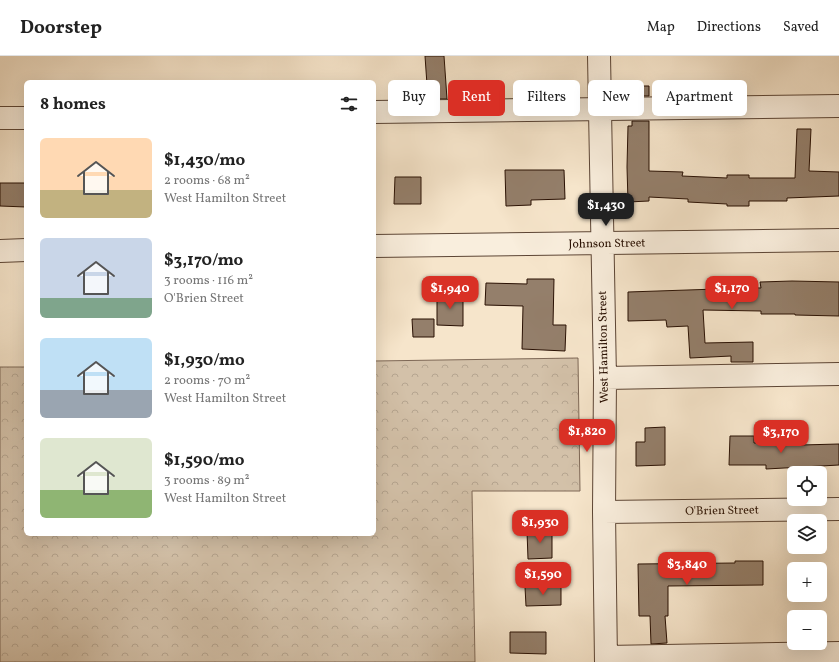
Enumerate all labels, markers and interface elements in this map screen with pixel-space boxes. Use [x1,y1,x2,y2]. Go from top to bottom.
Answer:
text: Doorstep [20,15,102,41]
text: Map [647,18,675,37]
text: Directions [697,18,761,37]
text: Saved [783,18,819,37]
chip: Buy [388,80,440,116]
chip: Rent [448,80,505,116]
chip: Filters [513,80,580,116]
chip: New [588,80,644,116]
chip: Apartment [652,80,747,116]
text: 8 homes [40,93,106,116]
icon: filters [338,93,360,115]
text: $1,430/mo [164,149,245,172]
icon: home [72,154,120,202]
text: 2 rooms · 68 m² [164,172,250,190]
text: West Hamilton Street [164,190,286,208]
pin: $1,430 [573,193,639,227]
text: $1,430 [587,197,625,215]
street label: Johnson Street [568,235,646,253]
text: $3,170/mo [164,249,243,272]
icon: home [72,254,120,302]
text: 3 rooms · 116 m² [164,272,253,290]
pin: $1,940 [417,276,483,310]
pin: $1,170 [699,276,765,310]
text: $1,940 [431,280,469,298]
text: $1,170 [714,280,750,298]
text: O'Brien Street [164,290,244,308]
street label: West Hamilton Street [595,290,613,404]
text: $1,930/mo [164,349,245,372]
icon: home [72,354,120,402]
text: 2 rooms · 70 m² [164,372,250,390]
text: West Hamilton Street [164,390,286,408]
pin: $1,820 [554,419,620,453]
pin: $3,170 [748,420,814,454]
text: $1,820 [568,423,606,441]
text: $3,170 [763,424,799,442]
text: $1,590/mo [164,449,245,472]
icon: home [72,454,120,502]
map controls [787,466,827,650]
button: locate [787,466,827,506]
text: 3 rooms · 89 m² [164,472,250,490]
text: West Hamilton Street [164,490,286,508]
street label: O'Brien Street [685,502,759,520]
pin: $1,930 [507,510,573,544]
text: $1,930 [521,514,559,532]
button: layers [787,514,827,554]
pin: $3,840 [654,552,720,586]
text: $3,840 [667,556,707,574]
pin: $1,590 [510,562,576,596]
button: + [787,562,827,602]
text: $1,590 [524,566,562,584]
button: − [787,610,827,650]

